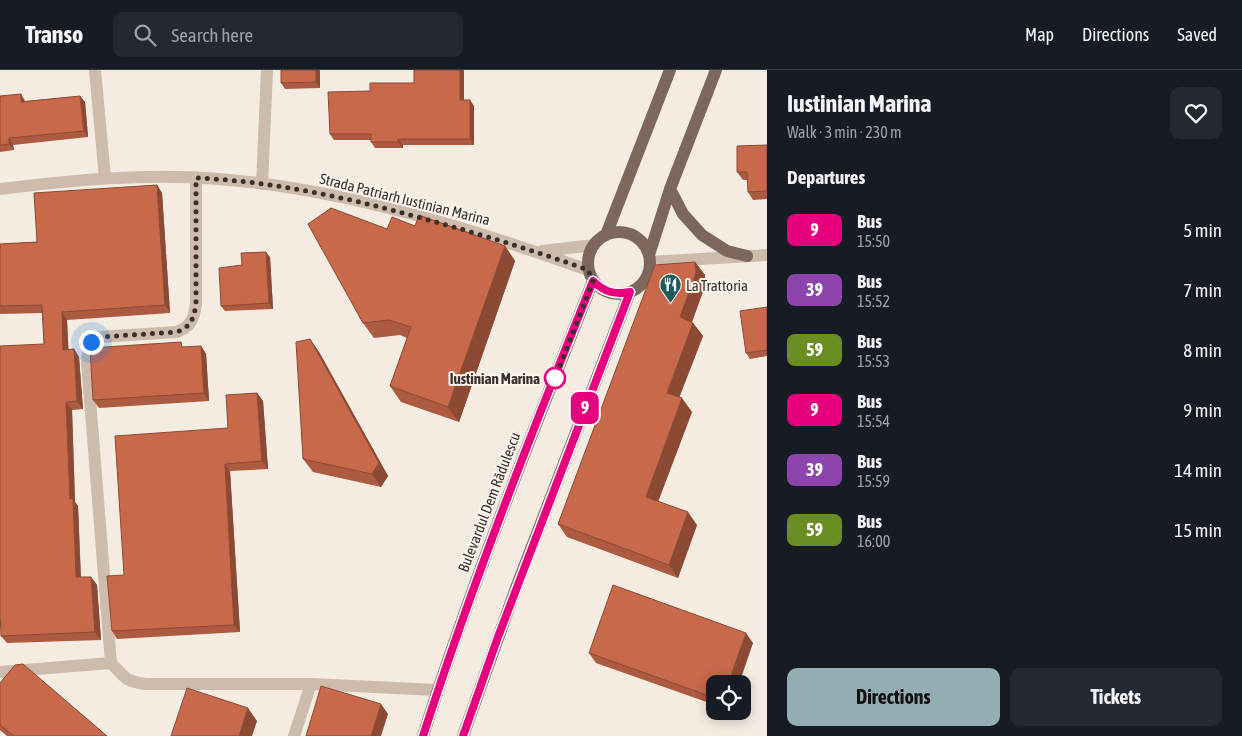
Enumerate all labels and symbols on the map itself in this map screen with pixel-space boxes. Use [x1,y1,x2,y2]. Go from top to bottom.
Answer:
street label: Strada Patriarh Iustinian Marina [318,170,492,228]
restaurant icon: La Trattoria [658,273,682,304]
place label: La Trattoria [686,277,748,294]
your location [79,330,104,355]
marker: Iustinian Marina [544,367,566,389]
place label: Iustinian Marina [450,370,540,387]
line badge: 9 [569,392,601,424]
street label: Bulevardul Dem Rădulescu [454,430,524,574]

